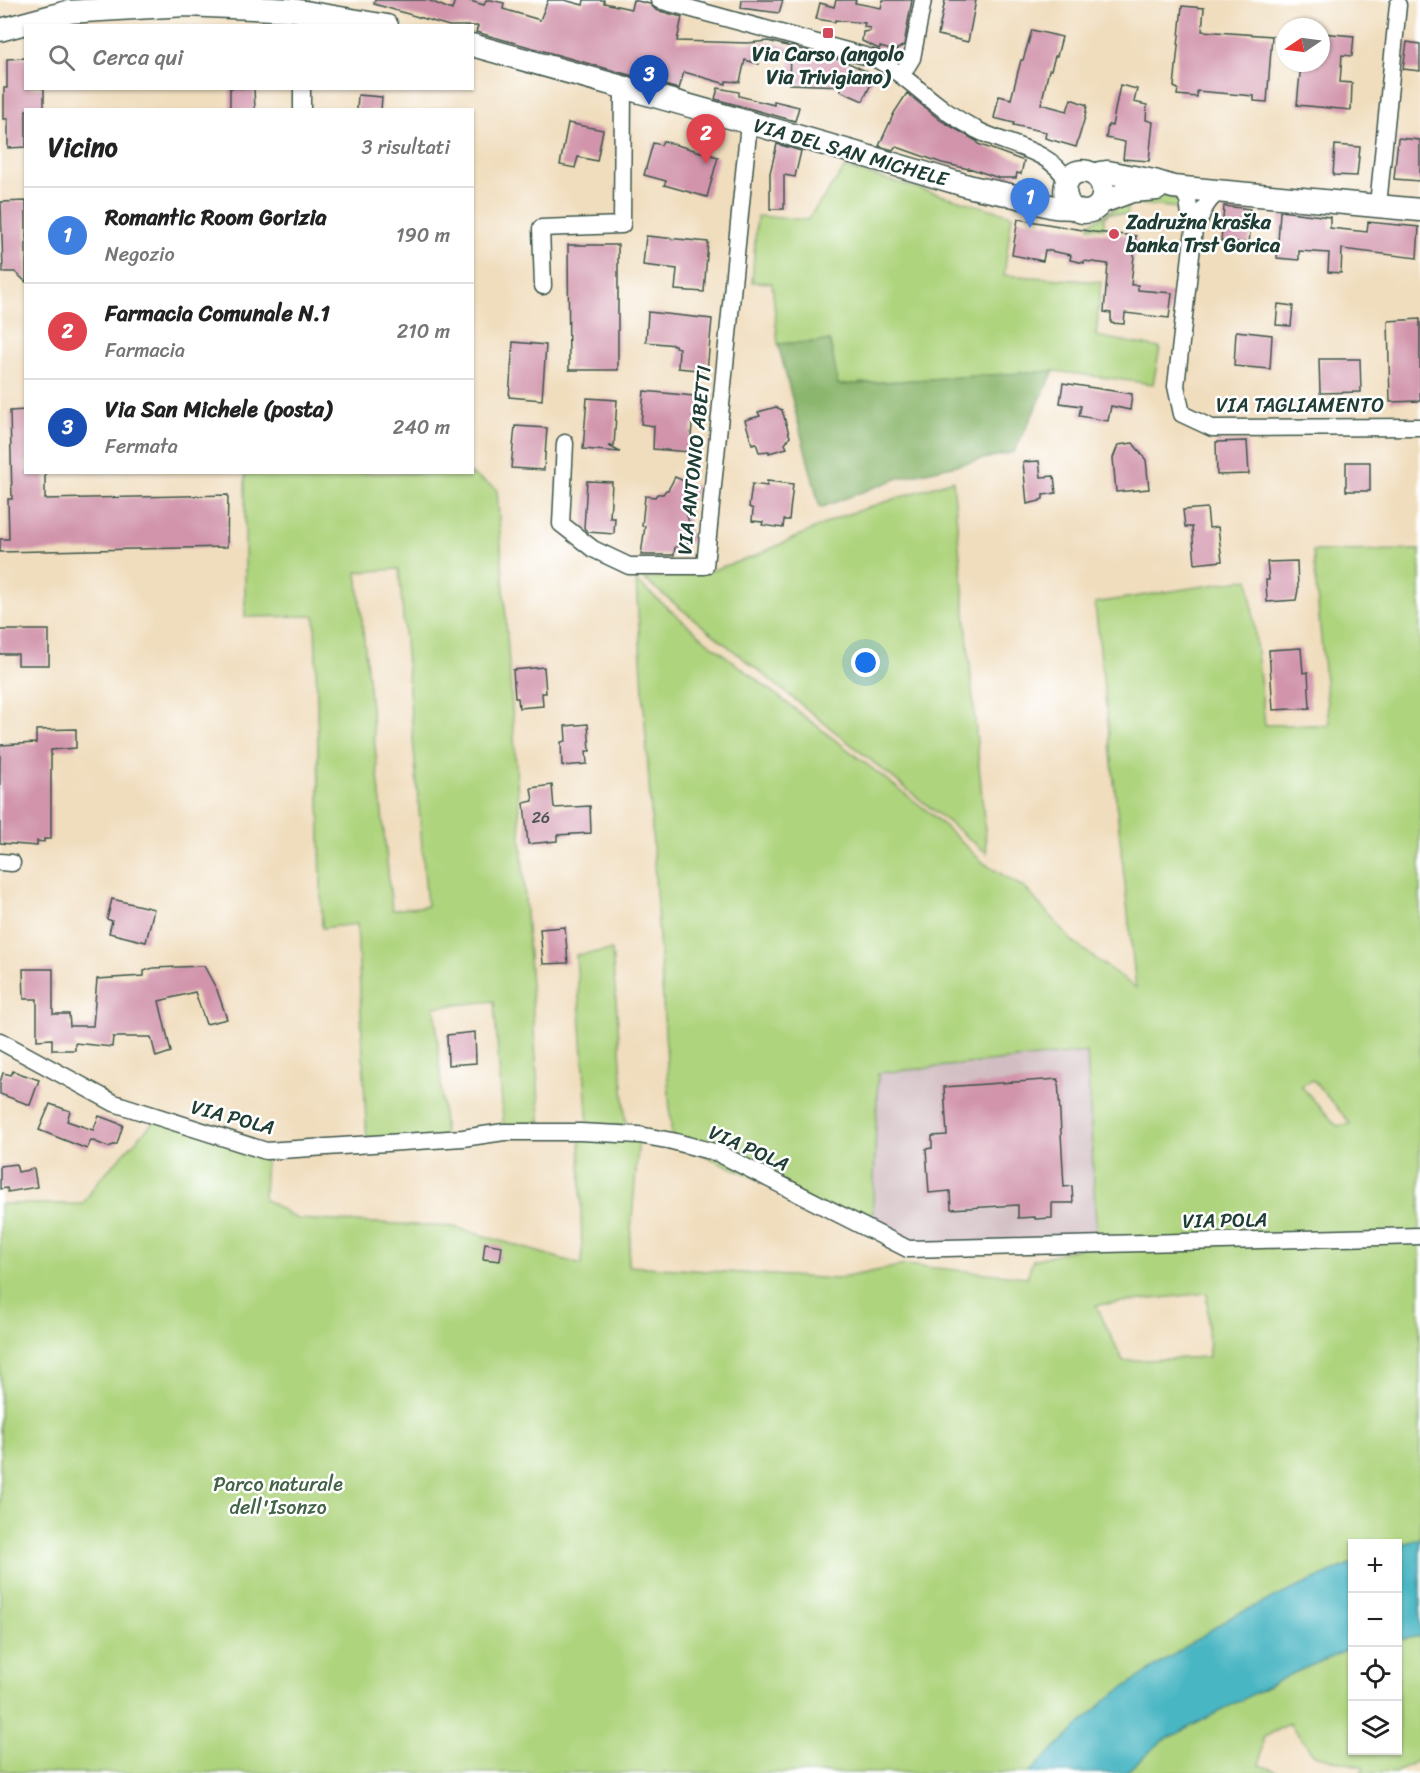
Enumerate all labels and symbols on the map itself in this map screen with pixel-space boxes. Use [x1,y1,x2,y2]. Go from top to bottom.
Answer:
north arrow [1276,18,1330,72]
marker: Via Carso (angolo Via Trivigiano) [821,26,835,40]
place label: Via Carso (angolo Via Trivigiano) [752,37,905,95]
pin: 3 [630,56,668,105]
street label: VIA DEL SAN MICHELE [750,108,954,198]
pin: 2 [686,114,726,164]
pin: 1 [1010,178,1050,228]
place label: Zadružna kraška banka Trst Gorica [1125,205,1281,263]
marker: Zadružna kraška banka Trst Gorica [1107,227,1121,241]
street label: VIA ANTONIO ABETTI [667,364,722,557]
street label: VIA TAGLIAMENTO [1216,388,1384,423]
your location [851,648,880,677]
house number: 26 [532,803,550,832]
street label: VIA POLA [187,1090,278,1145]
street label: VIA POLA [703,1115,795,1182]
street label: VIA POLA [1182,1202,1268,1239]
park label: Parco naturale dell'Isonzo [213,1467,343,1525]

